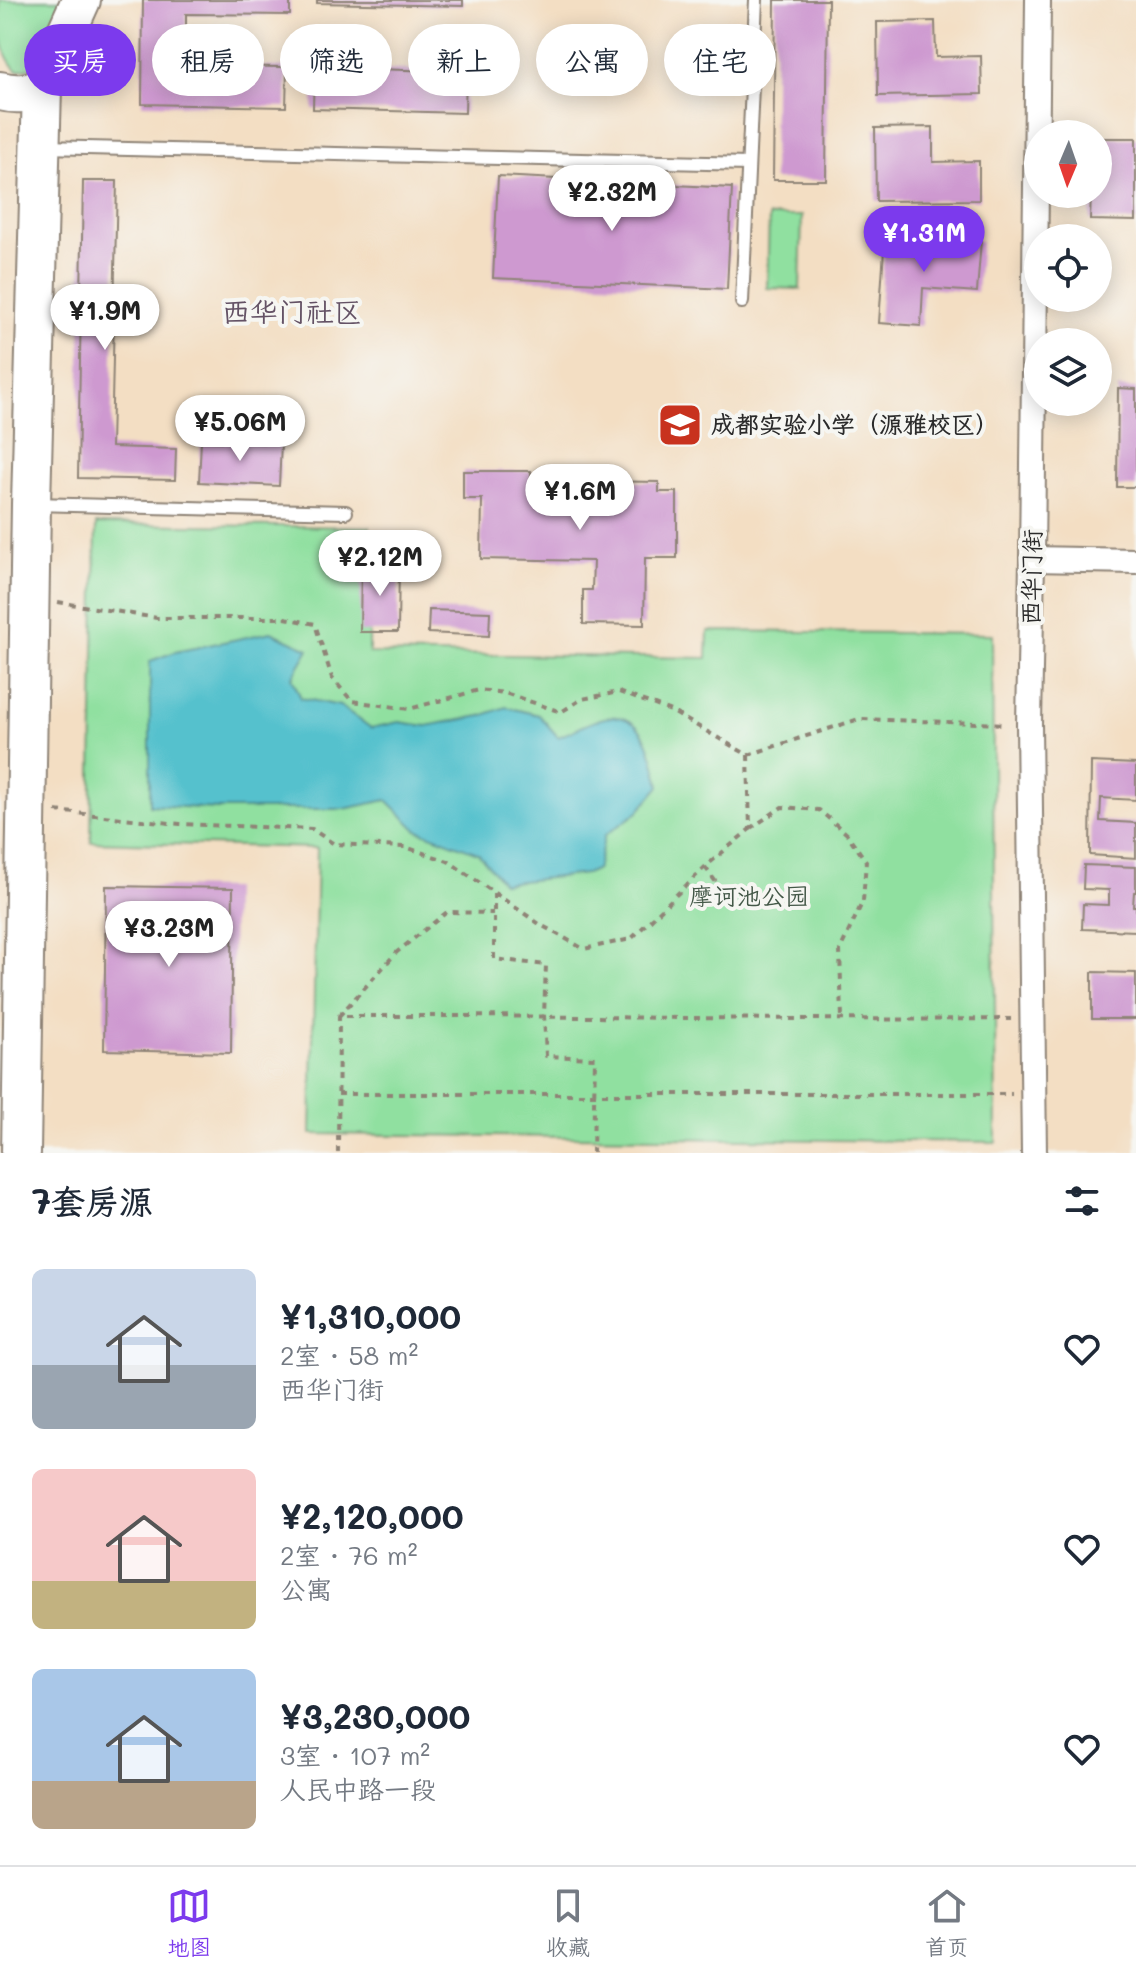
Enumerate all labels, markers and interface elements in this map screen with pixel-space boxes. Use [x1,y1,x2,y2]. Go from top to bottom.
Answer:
chip: 买房 [24,24,136,96]
chip: 租房 [152,24,264,96]
chip: 筛选 [280,24,392,96]
chip: 新上 [408,24,520,96]
chip: 公寓 [536,24,648,96]
chip: 住宅 [664,24,776,96]
north arrow [1024,120,1112,208]
map controls [1024,120,1112,416]
pin: ¥2.32M [547,165,677,233]
text: ¥2.32M [567,174,657,208]
pin: ¥1.31M [859,206,989,274]
text: ¥1.31M [882,215,966,249]
button: locate [1024,224,1112,312]
pin: ¥1.9M [49,284,161,352]
text: ¥1.9M [68,293,142,327]
district label: 西华门社区 [222,293,362,329]
button: layers [1024,328,1112,416]
pin: ¥5.06M [175,395,305,463]
school or university icon: 成都实验小学（源雅校区） [656,401,704,449]
text: ¥5.06M [193,404,287,438]
place label: 成都实验小学（源雅校区） [711,408,999,439]
pin: ¥1.6M [524,464,636,532]
text: ¥1.6M [543,473,617,507]
street label: 西华门街 [1014,529,1047,625]
pin: ¥2.12M [315,530,445,598]
text: ¥2.12M [337,539,423,573]
park label: 摩诃池公园 [689,880,809,911]
pin: ¥3.23M [104,901,234,969]
text: ¥3.23M [123,910,215,944]
text: 7套房源 [32,1178,153,1223]
icon: filters [1060,1179,1104,1223]
text: ¥1,310,000 [280,1293,461,1338]
icon: home [96,1301,192,1397]
icon: heart [1060,1327,1104,1371]
text: 2室 · 58 m² [280,1338,418,1372]
text: 西华门街 [280,1372,384,1406]
text: ¥2,120,000 [280,1493,464,1538]
icon: home [96,1501,192,1597]
icon: heart [1060,1527,1104,1571]
text: 2室 · 76 m² [280,1538,418,1572]
text: 公寓 [280,1572,332,1606]
text: ¥3,230,000 [280,1693,470,1738]
icon: home [96,1701,192,1797]
icon: heart [1060,1727,1104,1771]
text: 3室 · 107 m² [280,1738,430,1772]
text: 人民中路一段 [280,1772,436,1806]
tab: 地图 [167,1884,211,1961]
tab: 收藏 [546,1884,590,1961]
tab: 首页 [925,1884,969,1961]

